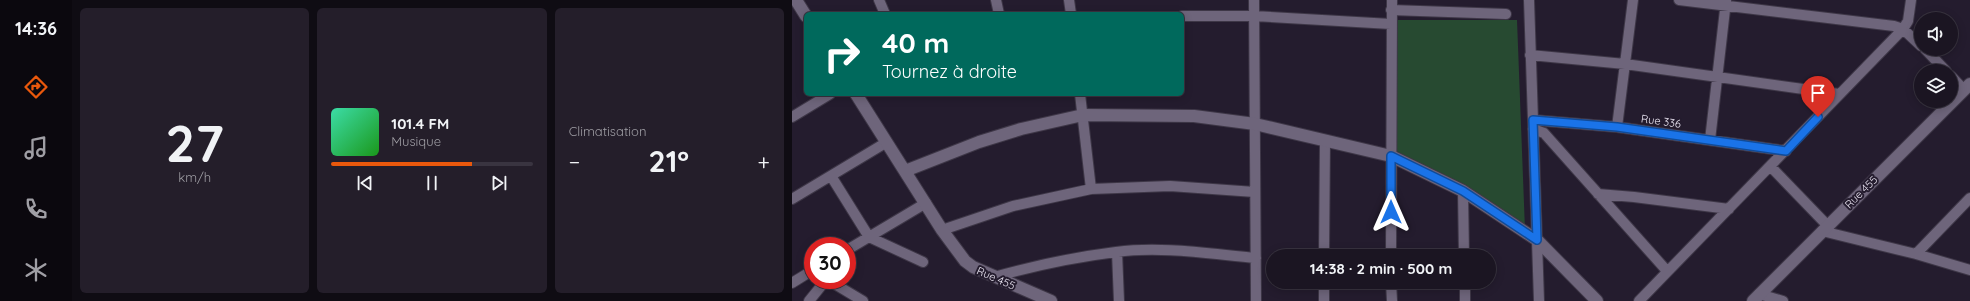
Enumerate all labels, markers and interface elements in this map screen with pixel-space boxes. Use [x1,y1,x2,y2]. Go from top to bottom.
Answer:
map controls [1914,12,1958,108]
button: sound [1914,12,1958,56]
text: 14:36 [15,17,57,40]
text: 40 m [882,25,949,60]
icon: right [816,28,868,80]
text: Tournez à droite [882,60,1017,83]
button: layers [1914,64,1958,108]
icon: directions [22,73,50,101]
pin [1801,76,1835,117]
icon: arrive [1807,82,1829,104]
text: 27 [166,110,224,175]
street label: Rue 336 [1640,111,1682,131]
text: 101.4 FM [391,114,449,133]
text: Climatisation [569,123,646,139]
text: Musique [391,133,441,149]
icon: music [22,134,50,162]
text: 21° [649,142,689,180]
text: − [569,148,580,176]
text: + [758,148,770,176]
text: km/h [178,169,211,185]
icon: previous [354,172,376,194]
icon: pause [421,172,443,194]
icon: next [488,172,510,194]
street label: Rue 455 [1842,173,1880,211]
position arrow [1370,191,1412,233]
icon: phone [22,195,50,223]
speed limit sign: 30 [804,237,856,289]
icon: climate [22,256,50,284]
text: 14:38 · 2 min · 500 m [1310,259,1452,278]
street label: Rue 455 [975,263,1017,293]

